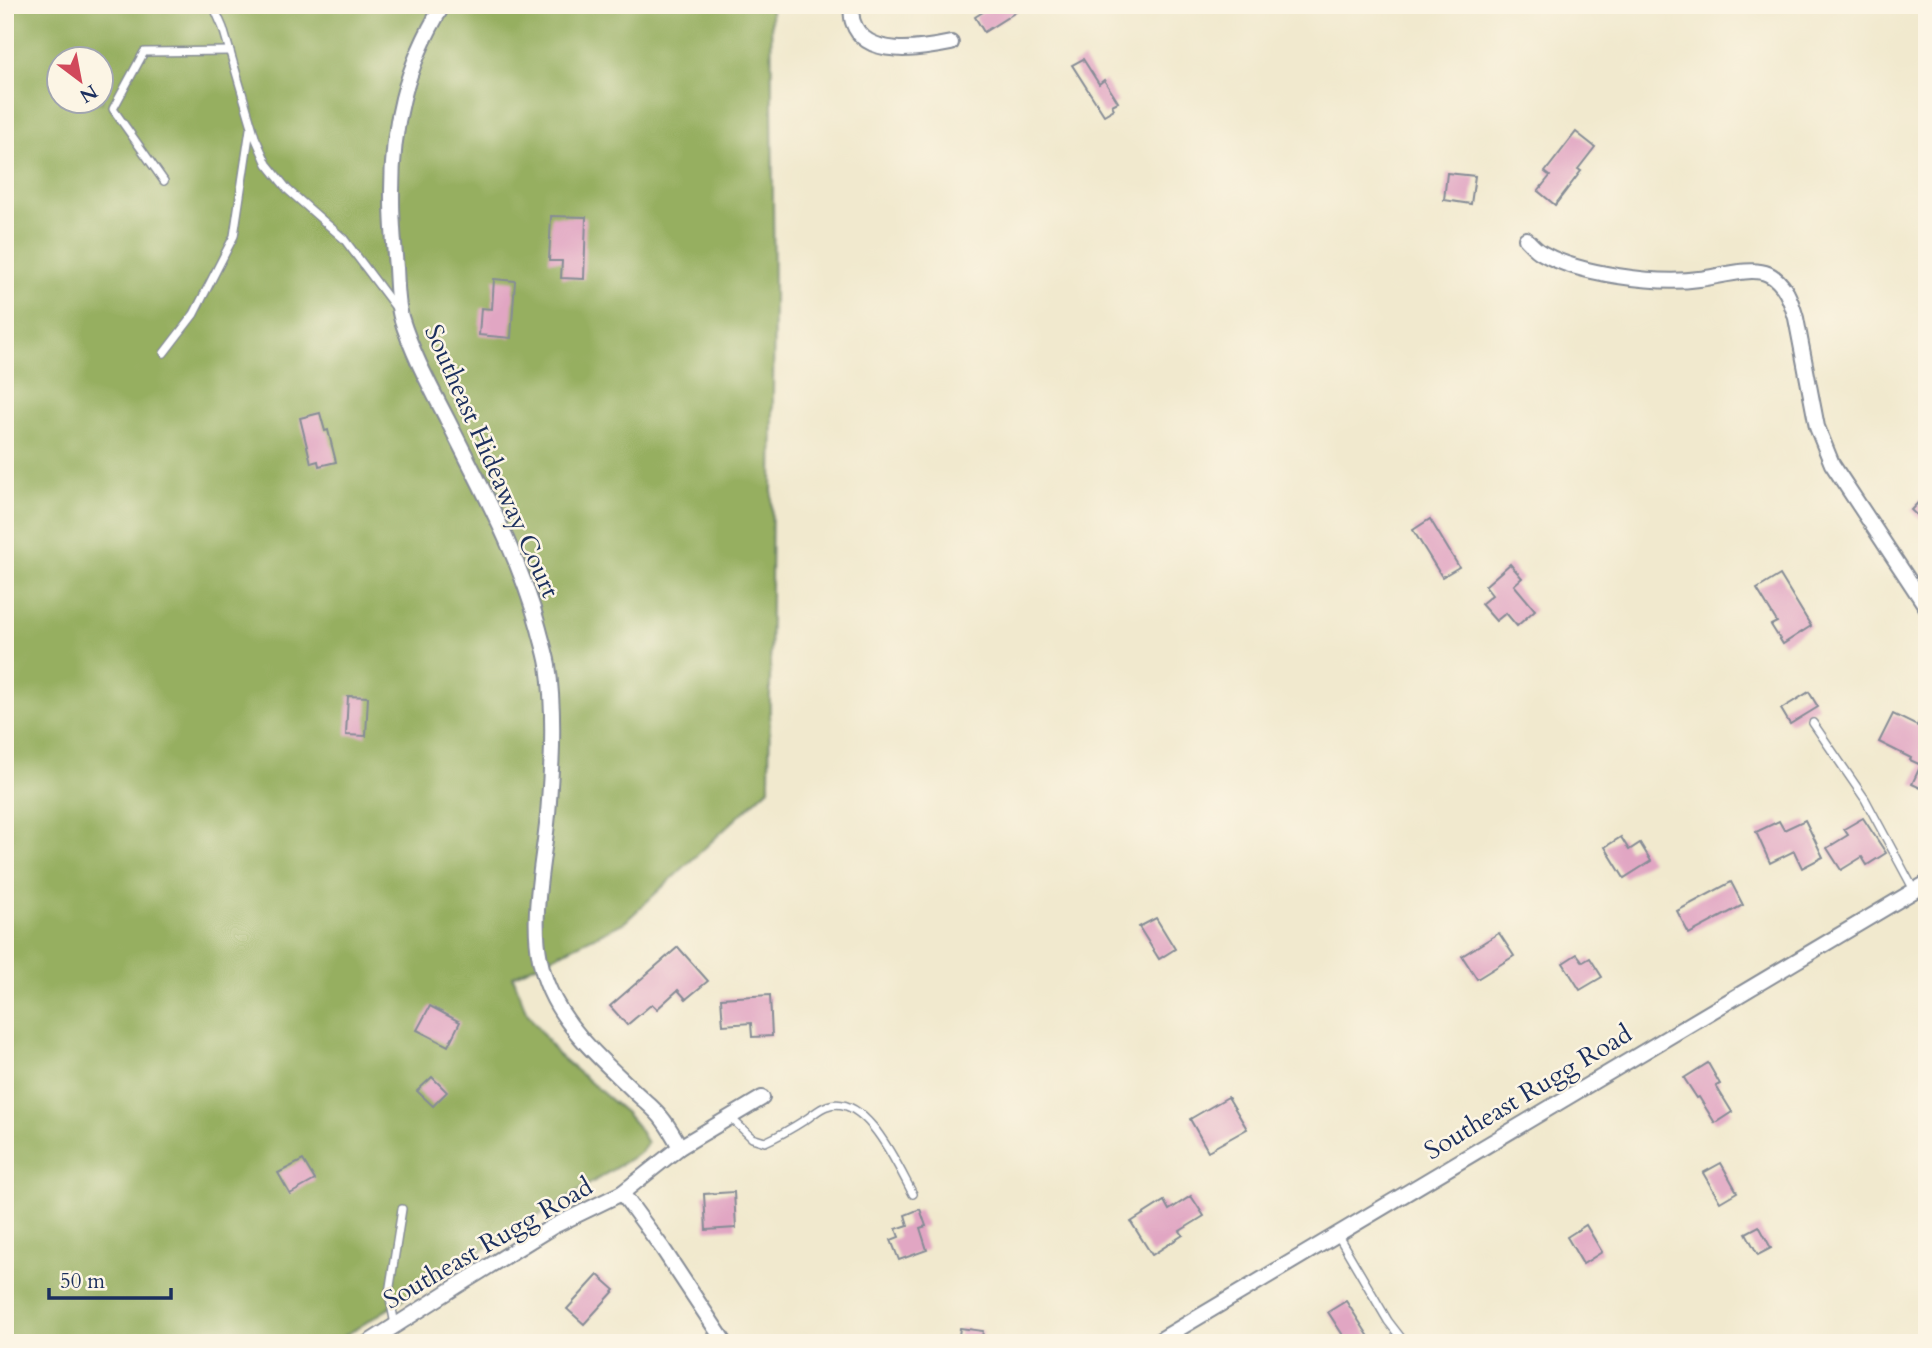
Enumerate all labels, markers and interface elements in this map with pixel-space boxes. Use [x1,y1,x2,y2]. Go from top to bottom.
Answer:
north arrow [46,46,116,116]
text: N [74,78,102,109]
street label: Southeast Hideaway Court [416,319,568,603]
street label: Southeast Rugg Road [1418,1016,1638,1168]
street label: Southeast Rugg Road [377,1169,599,1317]
scale bar [49,1257,172,1301]
text: 50 m [60,1267,105,1296]

